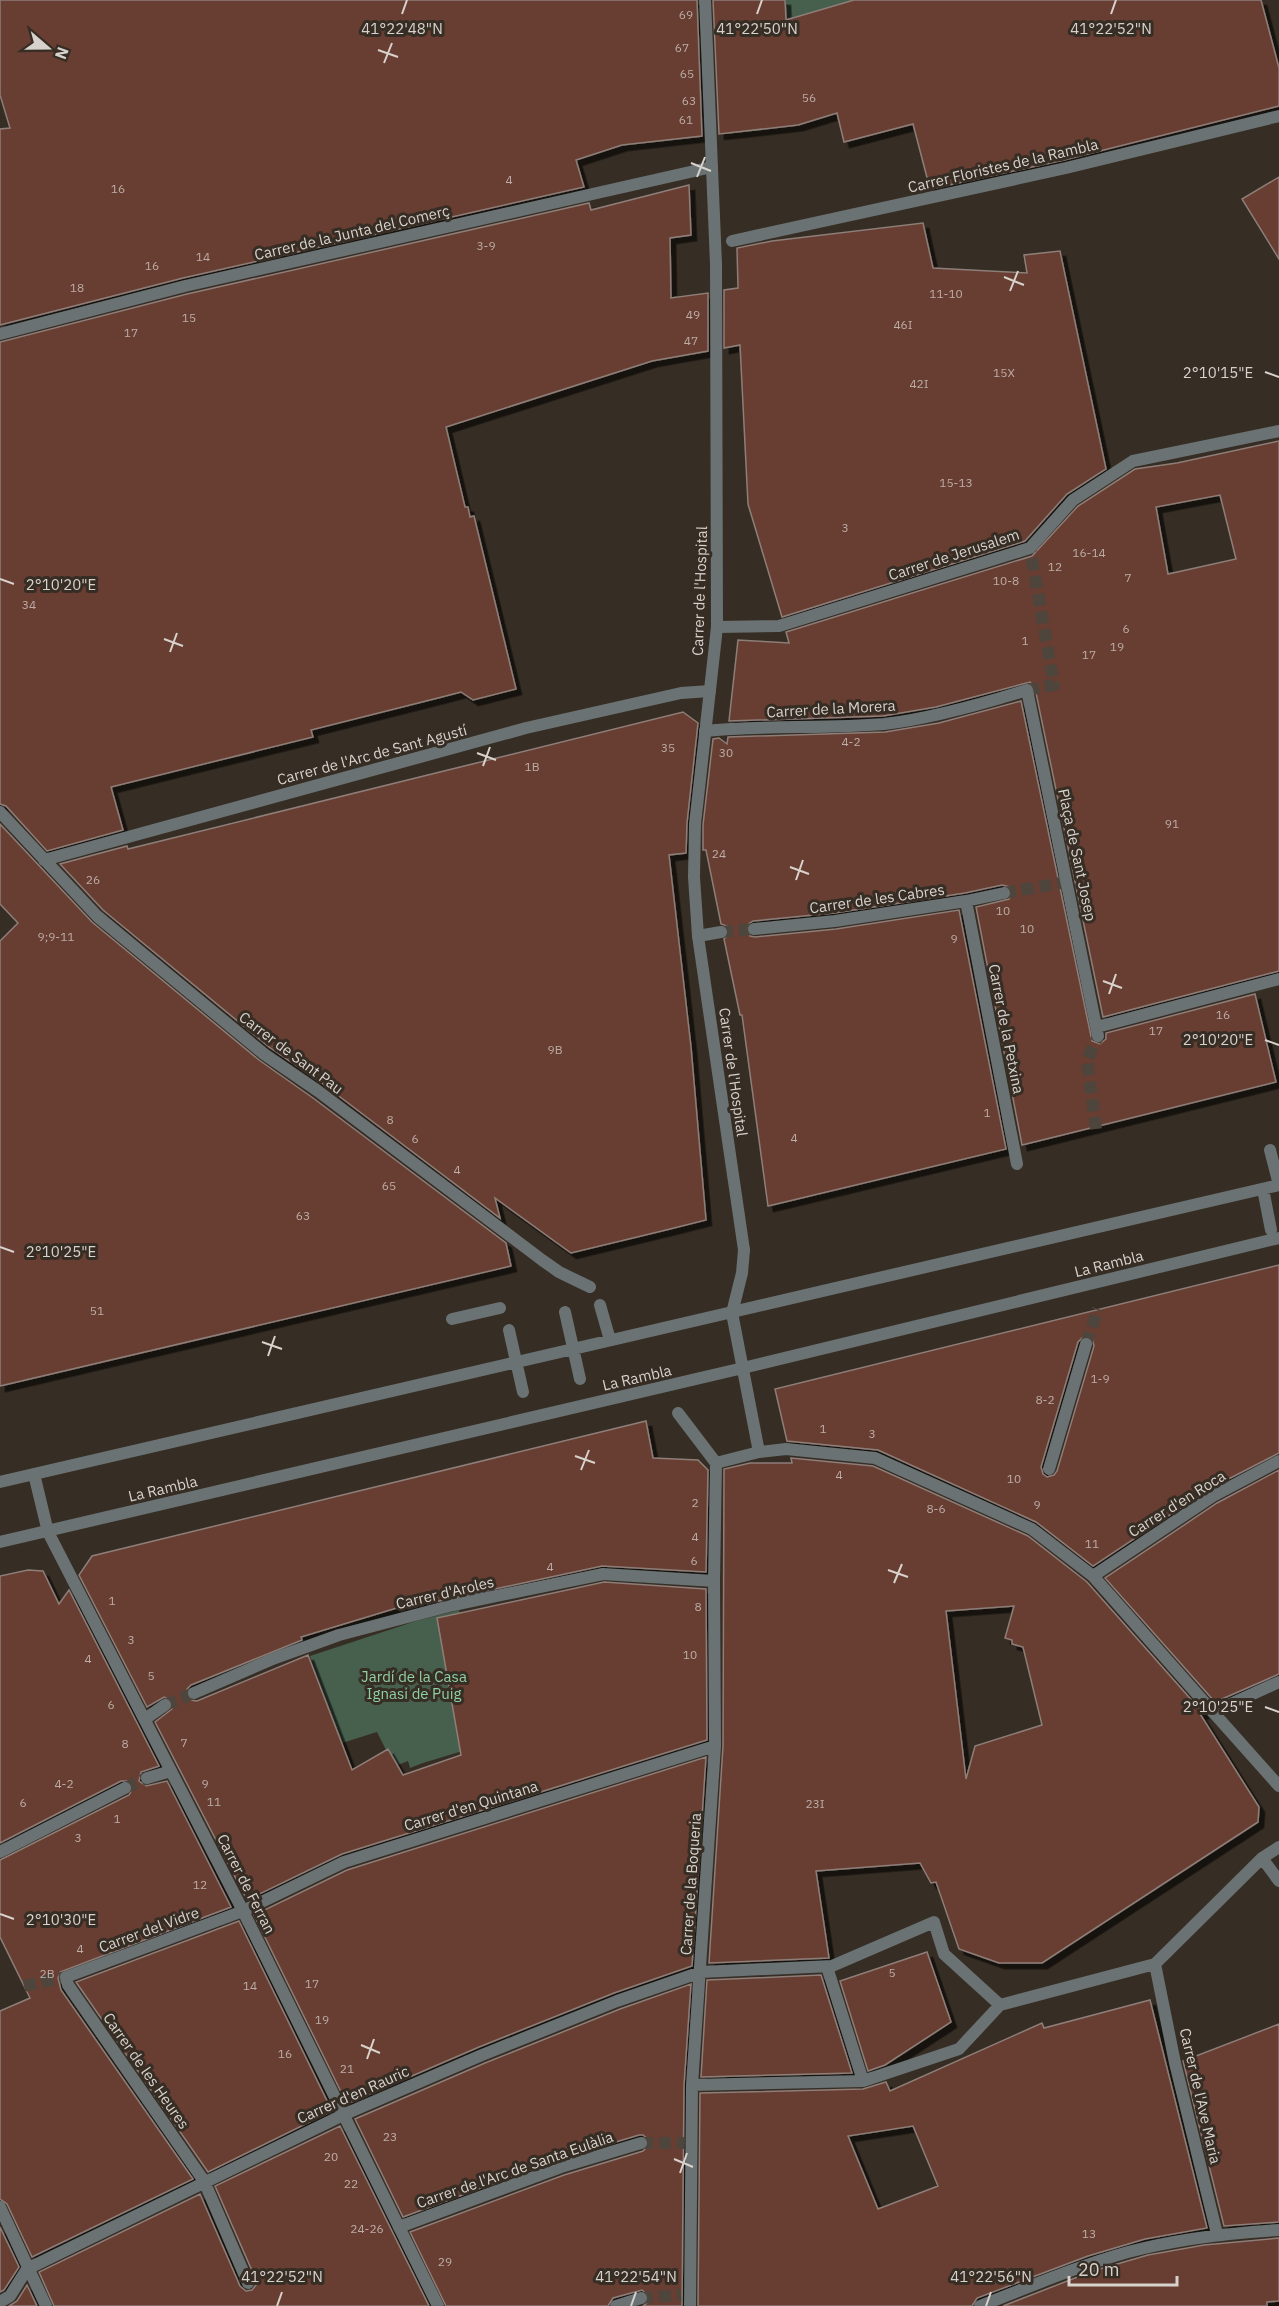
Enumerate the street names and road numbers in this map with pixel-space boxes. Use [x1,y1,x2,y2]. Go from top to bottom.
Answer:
street label: Carrer Floristes de la Rambla [906,134,1100,197]
street label: Carrer de la Junta del Comerç [252,201,452,264]
street label: Carrer de Jerusalem [886,524,1022,585]
street label: Carrer de l'Hospital [688,526,711,656]
street label: Carrer de la Morera [766,696,896,721]
street label: Carrer de l'Arc de Sant Agustí [275,720,469,789]
street label: Plaça de Sant Josep [1054,787,1101,923]
street label: Carrer de les Cabres [808,880,946,917]
street label: Carrer de la Petxina [985,962,1028,1095]
street label: Carrer de l'Hospital [715,1006,752,1138]
street label: Carrer de Sant Pau [235,1007,347,1098]
street label: La Rambla [1072,1246,1145,1281]
street label: La Rambla [600,1360,673,1395]
street label: Carrer d'en Roca [1125,1466,1229,1541]
street label: La Rambla [126,1471,199,1506]
street label: Carrer d'Aroles [394,1572,496,1613]
street label: Carrer d'en Quintana [402,1776,540,1835]
street label: Carrer de la Boqueria [676,1812,705,1956]
street label: Carrer de Ferran [213,1831,280,1937]
street label: Carrer del Vidre [96,1903,202,1956]
street label: Carrer de les Heures [99,2009,194,2132]
street label: Carrer de l'Ave Maria [1176,2026,1225,2166]
street label: Carrer d'en Rauric [294,2061,412,2128]
street label: Carrer de l'Arc de Santa Eulàlia [414,2127,616,2212]

